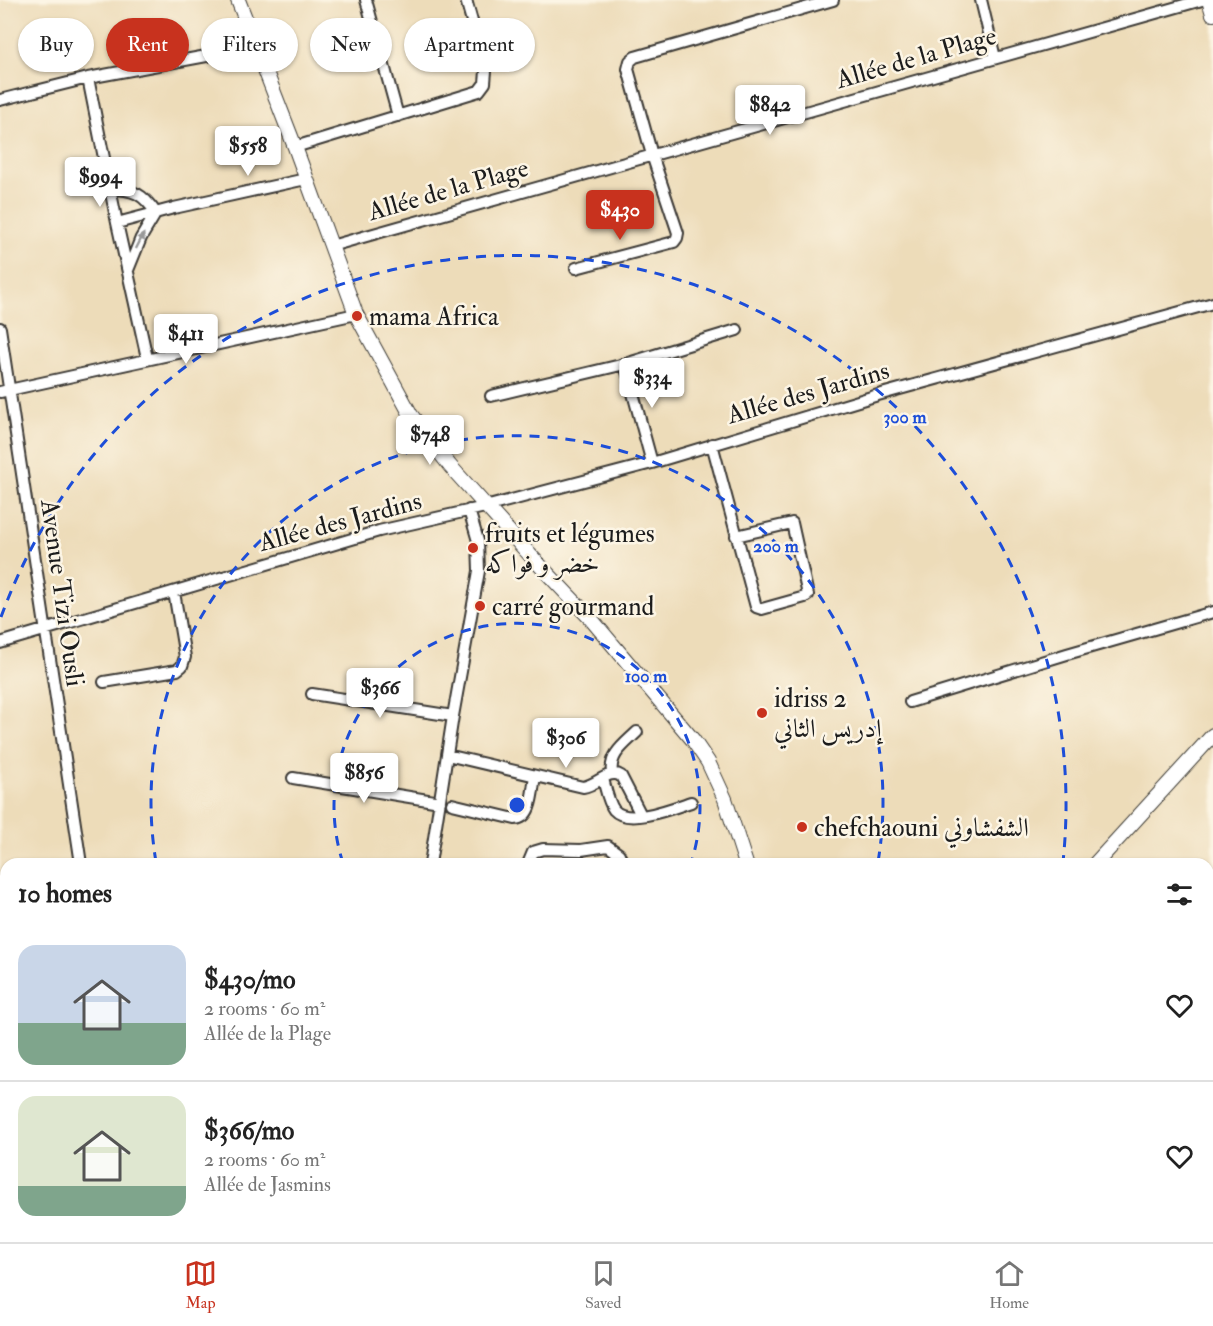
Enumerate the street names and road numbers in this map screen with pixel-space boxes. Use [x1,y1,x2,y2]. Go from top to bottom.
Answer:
street label: Allée de la Plage [832,20,1000,96]
street label: Allée de la Plage [364,152,532,228]
street label: Allée des Jardins [723,355,893,432]
street label: Allée des Jardins [254,485,425,559]
street label: Avenue Tizi Ousli [33,497,91,689]

